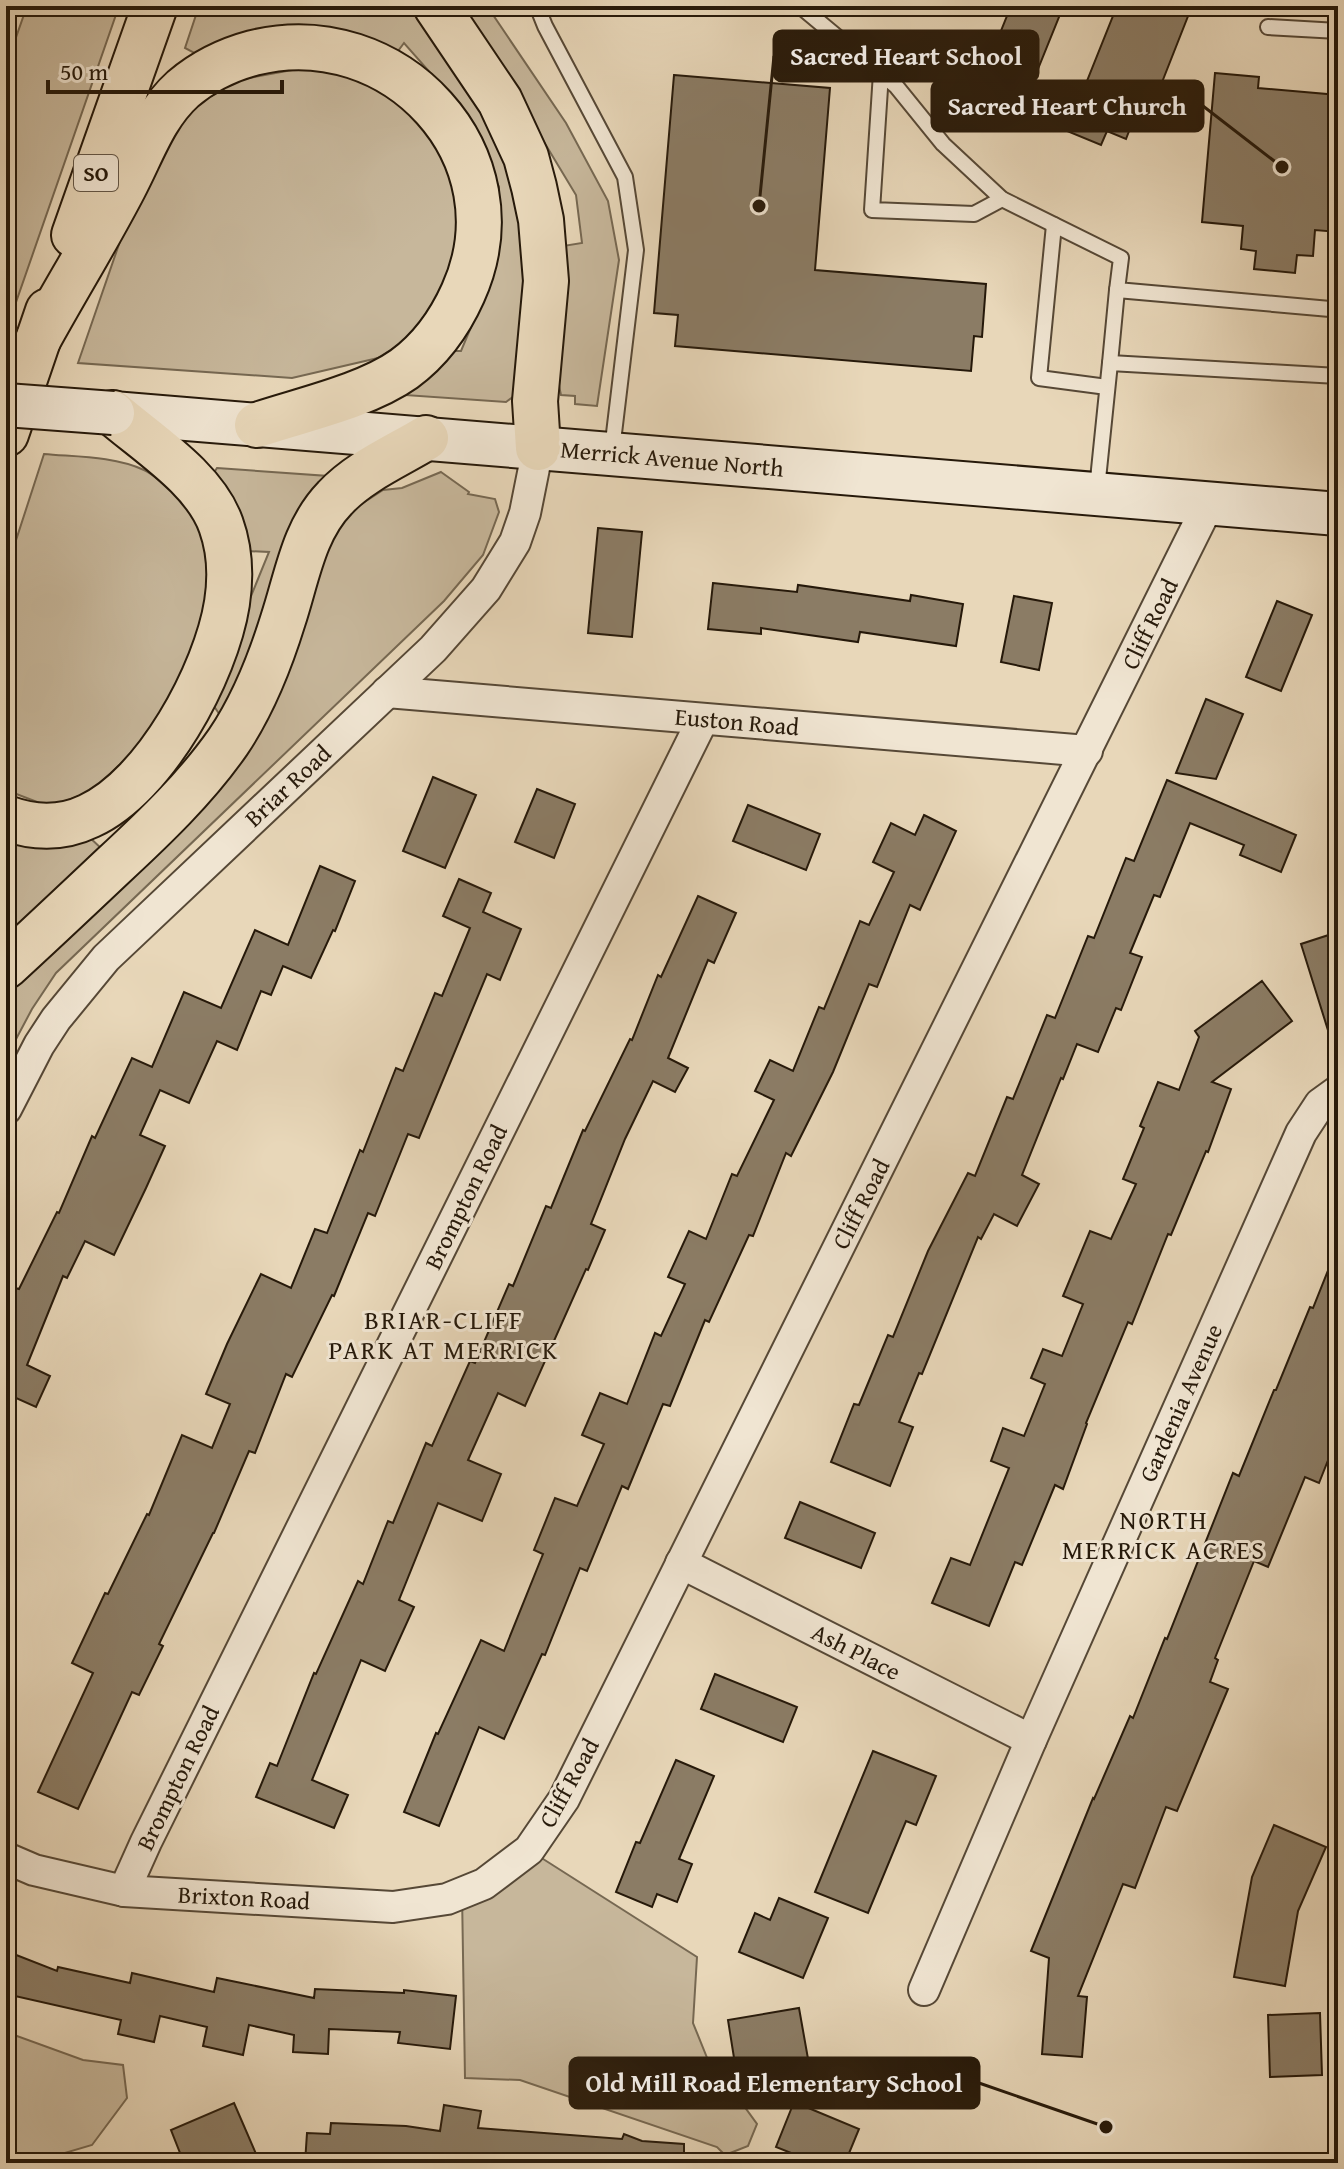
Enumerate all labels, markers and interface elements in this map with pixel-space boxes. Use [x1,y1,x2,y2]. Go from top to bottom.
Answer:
callout: Sacred Heart School [774,31,1038,81]
text: Sacred Heart School [790,36,1022,75]
scale bar [48,44,282,94]
text: 50 m [60,54,108,89]
callout: Sacred Heart Church [932,81,1203,131]
text: Sacred Heart Church [947,86,1187,125]
road number: SO [74,155,118,191]
street label: Merrick Avenue North [559,431,786,486]
street label: Cliff Road [1112,572,1187,675]
street label: Euston Road [674,699,801,744]
street label: Briar Road [237,736,339,835]
street label: Brompton Road [415,1118,516,1275]
street label: Cliff Road [823,1152,898,1255]
district label: BRIAR-CLIFF PARK AT MERRICK [328,1300,560,1369]
street label: Gardenia Avenue [1130,1318,1231,1487]
district label: NORTH MERRICK ACRES [1062,1500,1266,1569]
street label: Ash Place [806,1614,907,1689]
street label: Brompton Road [127,1699,228,1856]
street label: Cliff Road [530,1732,608,1834]
street label: Brixton Road [177,1877,311,1918]
callout: Old Mill Road Elementary School [570,2058,979,2108]
text: Old Mill Road Elementary School [586,2063,962,2102]

